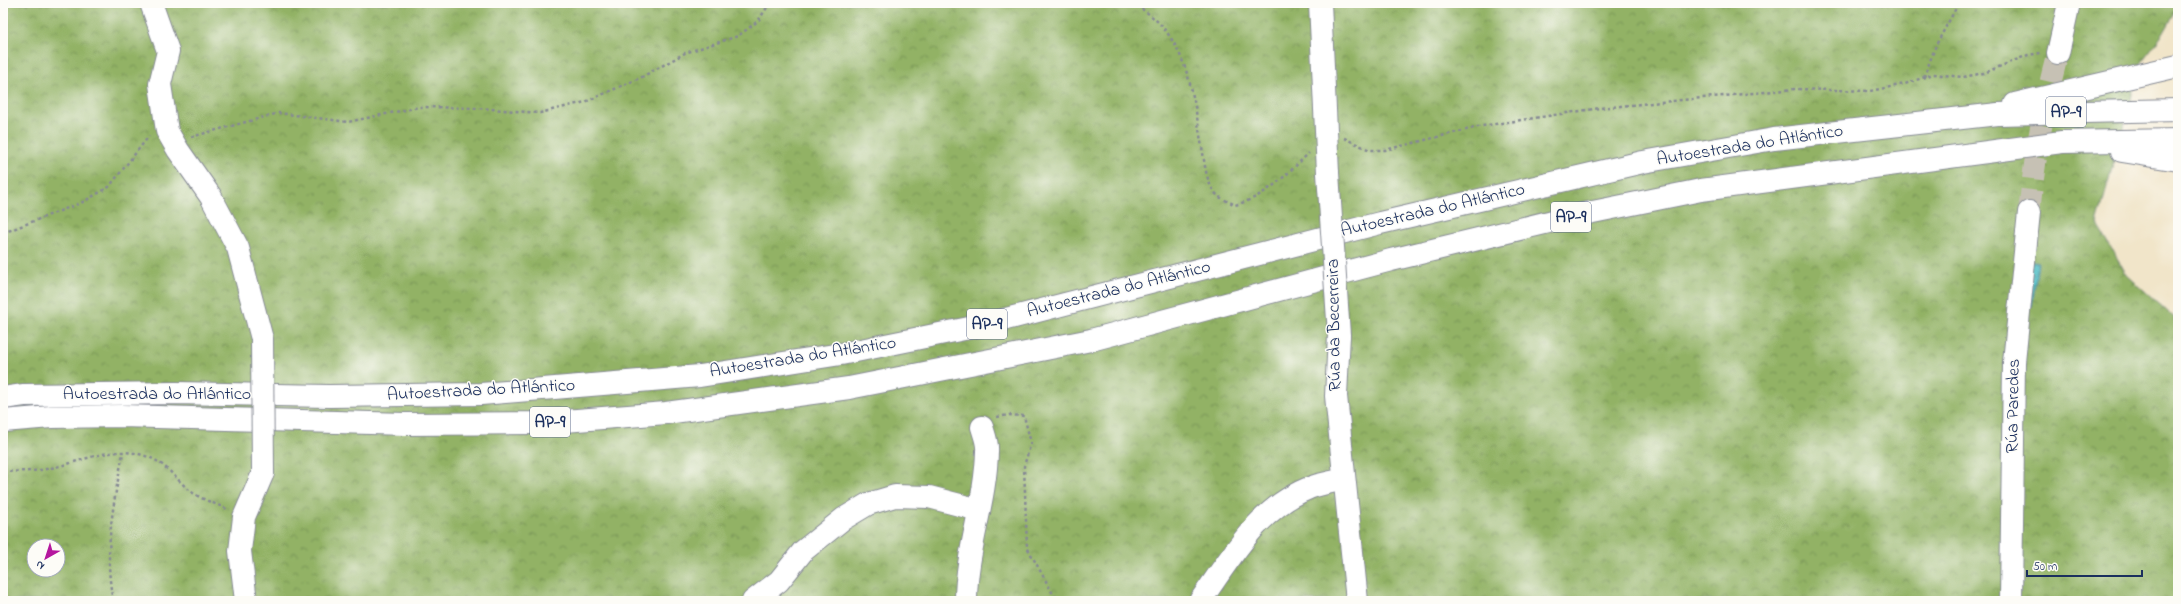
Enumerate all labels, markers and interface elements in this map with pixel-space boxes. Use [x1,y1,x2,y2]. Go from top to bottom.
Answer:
road number: AP-9 [2046,97,2086,127]
street label: Autoestrada do Atlántico [1655,118,1845,174]
street label: Autoestrada do Atlántico [1338,177,1528,245]
road number: AP-9 [1551,202,1591,232]
street label: Autoestrada do Atlántico [1024,255,1214,325]
street label: Rúa da Becerreira [1321,258,1349,392]
road number: AP-9 [967,309,1007,339]
street label: Autoestrada do Atlántico [708,330,898,386]
street label: Rúa Paredes [2000,359,2028,453]
street label: Autoestrada do Atlántico [386,373,576,409]
street label: Autoestrada do Atlántico [63,382,251,408]
road number: AP-9 [530,407,570,437]
north arrow [26,538,66,578]
scale bar [2027,552,2142,578]
text: N [32,556,48,574]
text: 50 m [2033,558,2057,576]

